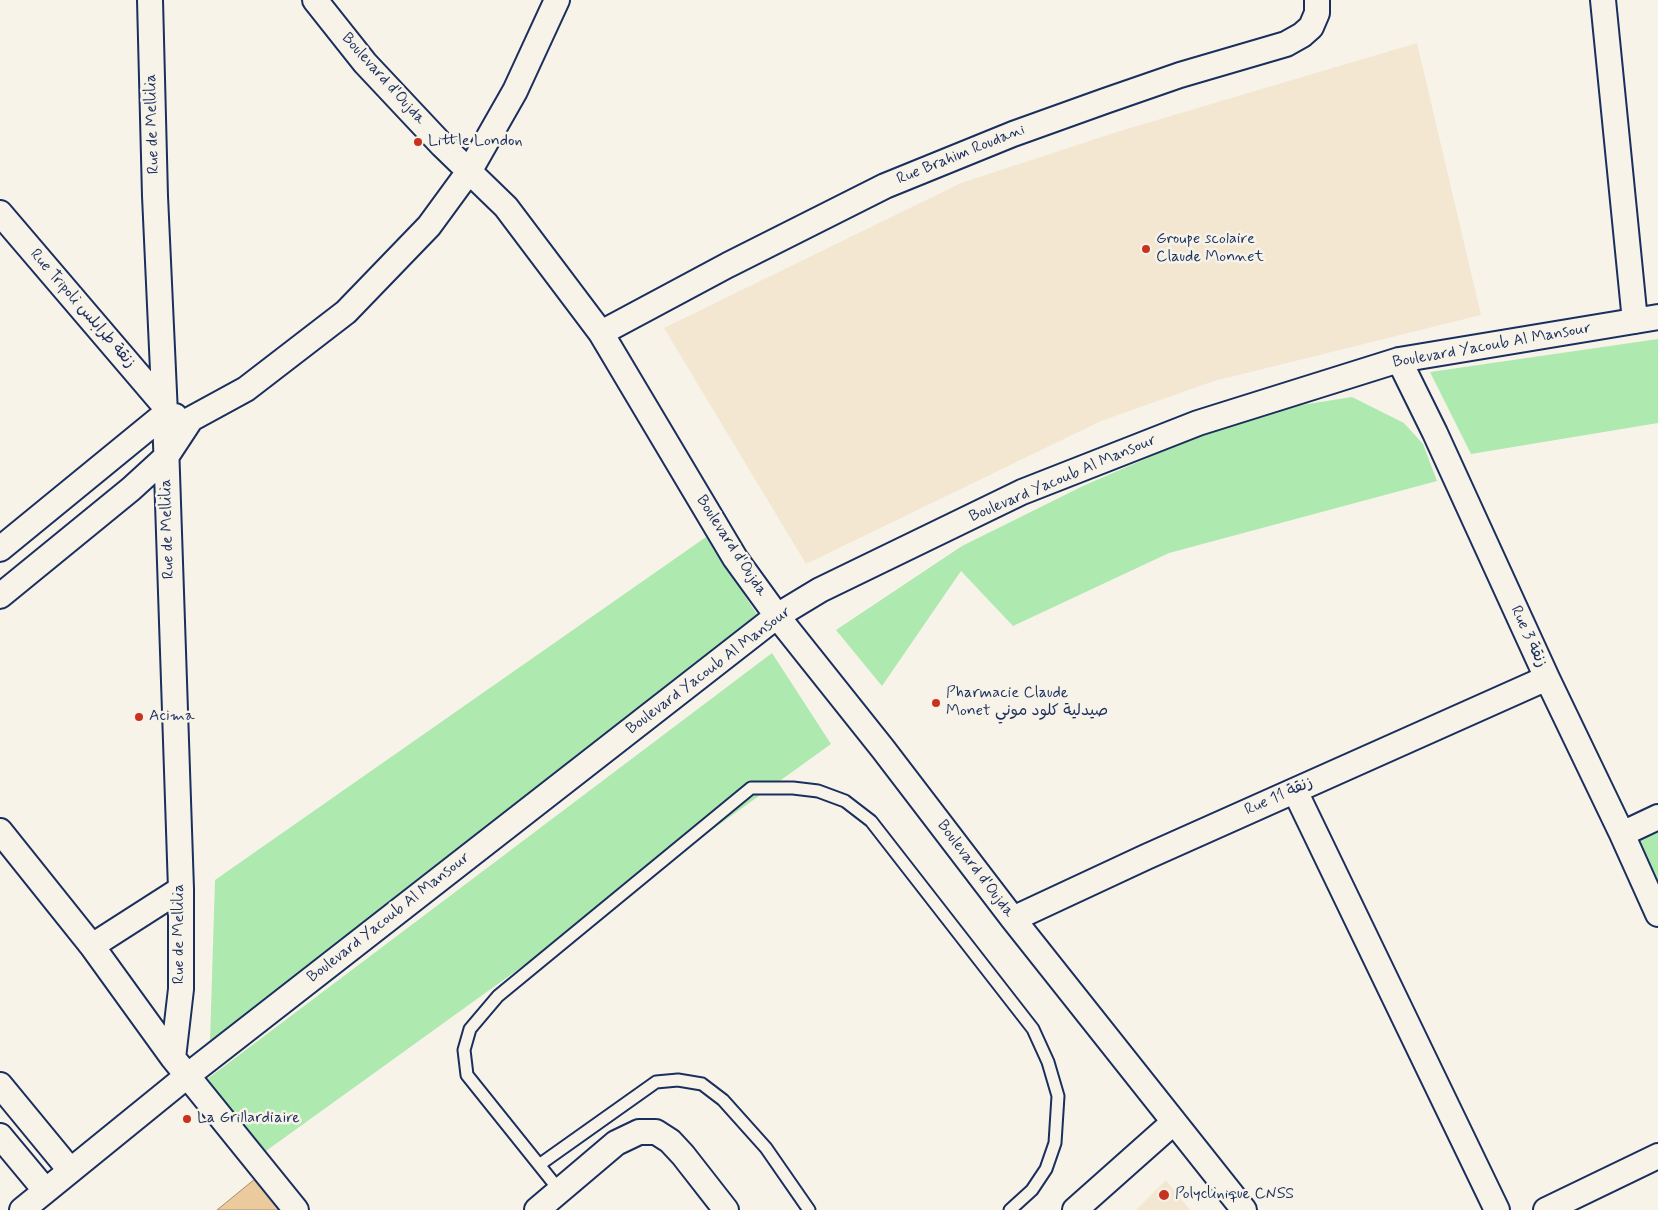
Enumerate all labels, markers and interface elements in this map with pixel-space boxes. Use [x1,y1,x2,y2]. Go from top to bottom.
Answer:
street label: Boulevard d'Oujda [337,29,429,129]
street label: Rue de Mellilia [142,74,164,174]
street label: Rue Brahim Roudani [894,121,1028,189]
place label: Little London [428,132,523,152]
marker: Little London [412,136,424,148]
place label: Groupe scolaire Claude Monnet [1156,230,1264,268]
marker: Groupe scolaire Claude Monnet [1140,243,1152,255]
street label: Rue Tripoli زنقة طرابلس [25,245,139,373]
street label: Boulevard Yacoub Al Mansour [1391,319,1593,373]
street label: Boulevard Yacoub Al Mansour [967,431,1159,527]
street label: Rue de Mellilia [157,479,179,579]
street label: Boulevard d'Oujda [691,492,771,600]
street label: Boulevard Yacoub Al Mansour [623,603,795,739]
street label: Rue 3 زنقة [1505,603,1551,671]
place label: Pharmacie Claude Monet صيدلية كلود موني [946,684,1108,722]
marker: Pharmacie Claude Monet صيدلية كلود موني [930,697,942,709]
place label: Acima [149,707,195,727]
marker: Acima [133,711,145,723]
street label: Rue 11 زنقة [1242,773,1316,821]
street label: Boulevard d'Oujda [932,817,1018,921]
street label: Boulevard Yacoub Al Mansour [304,849,474,987]
street label: Rue de Mellilia [170,884,190,984]
place label: La Grillardiaire [197,1109,300,1129]
marker: La Grillardiaire [181,1113,193,1125]
place label: Polyclinique CNSS [1175,1185,1294,1205]
marker: Polyclinique CNSS [1157,1188,1171,1202]

